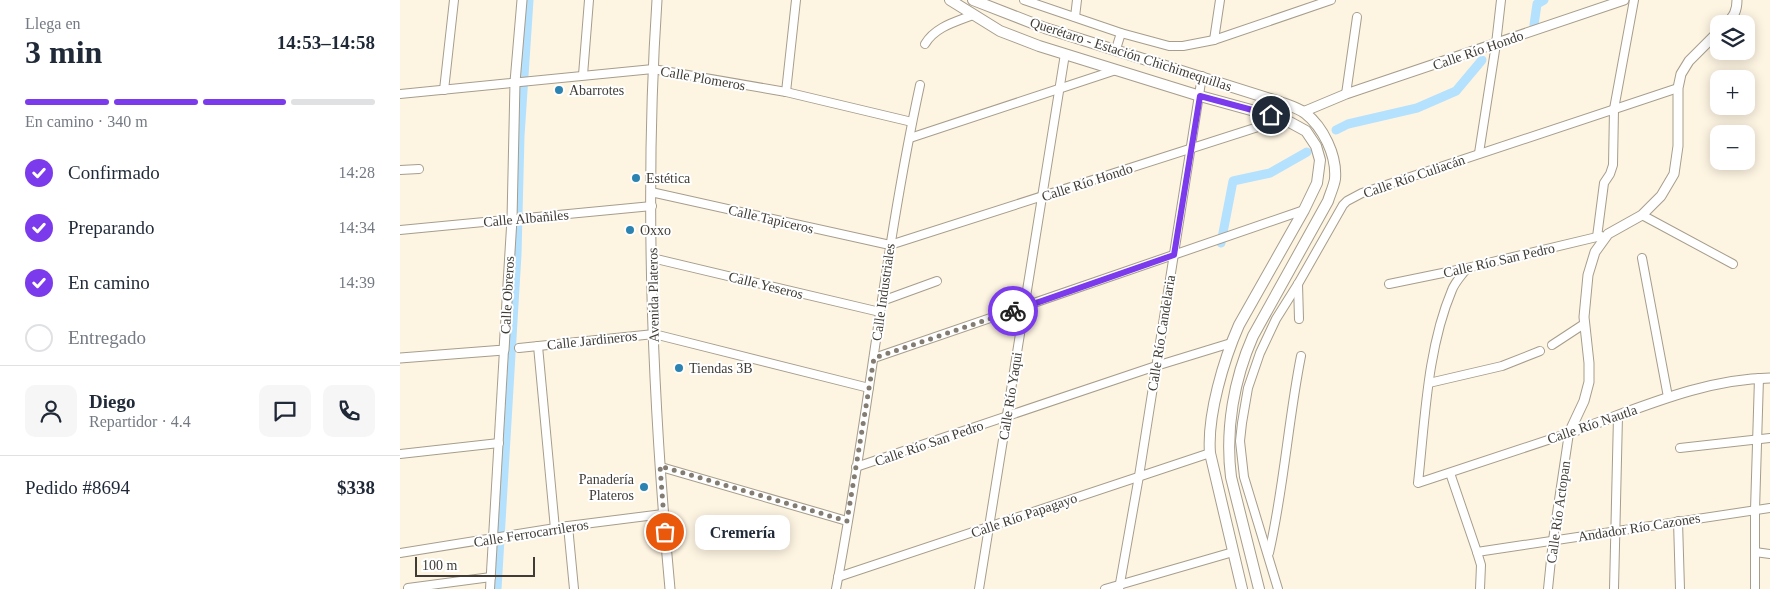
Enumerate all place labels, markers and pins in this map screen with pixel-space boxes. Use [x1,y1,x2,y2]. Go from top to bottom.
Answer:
place label: Abarrotes [569,83,624,98]
marker: Abarrotes [553,84,565,96]
pin [1250,94,1292,136]
place label: Estética [646,171,691,186]
marker: Estética [630,172,642,184]
place label: Oxxo [640,223,671,238]
marker: Oxxo [624,224,636,236]
place label: Tiendas 3B [689,361,753,376]
marker: Tiendas 3B [673,362,685,374]
place label: Panadería Plateros [579,472,635,503]
marker: Panadería Plateros [638,481,650,493]
pin [644,511,686,553]
callout: Cremería [695,514,790,550]

